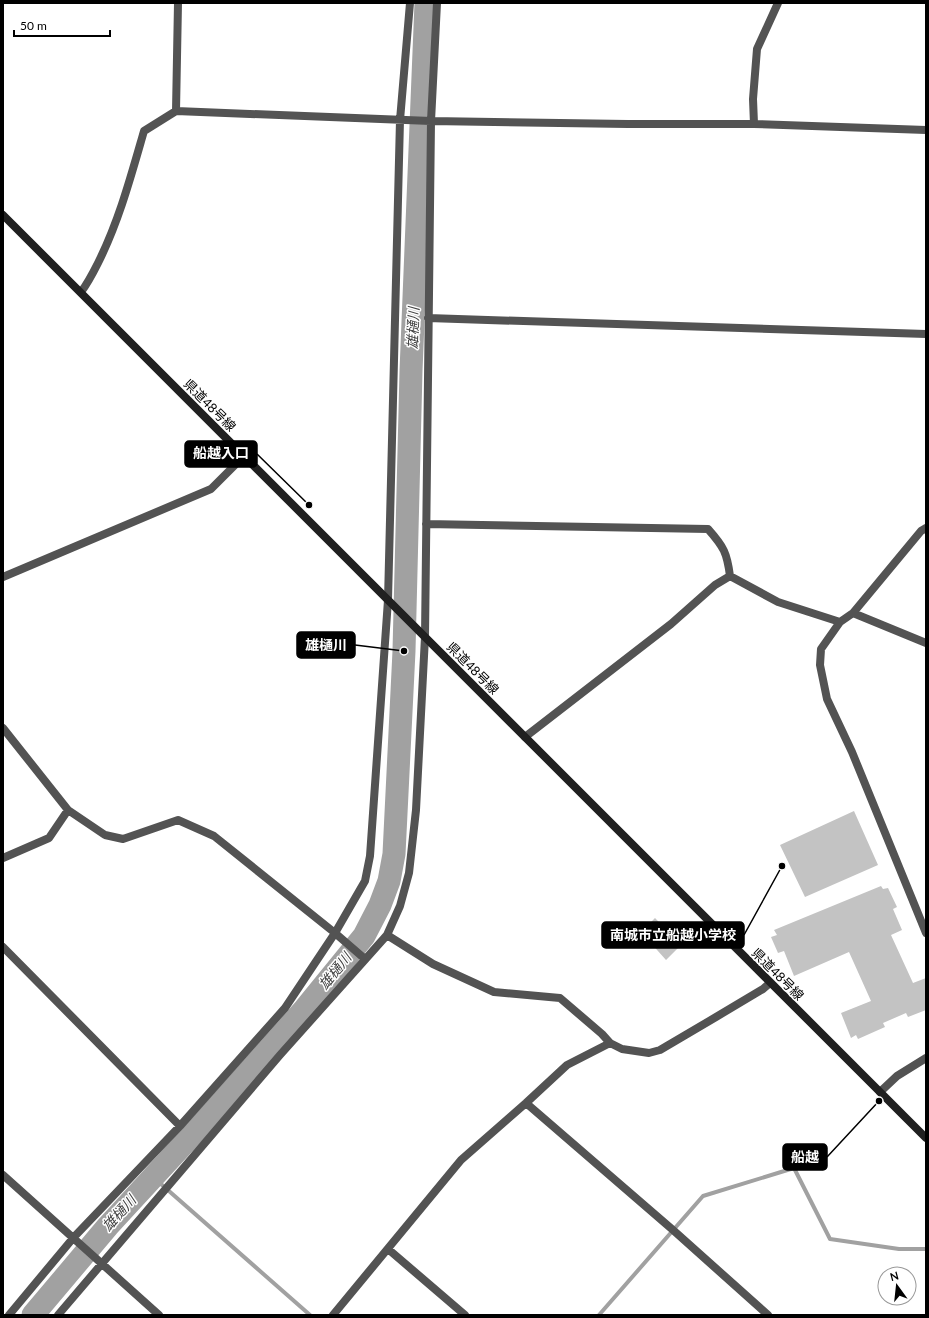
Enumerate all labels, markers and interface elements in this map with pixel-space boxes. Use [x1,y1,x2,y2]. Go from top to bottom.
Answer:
scale bar [14,12,110,38]
text: 50 m [20,18,47,33]
water label: 雄樋川 [403,305,422,349]
street label: 県道48号線 [181,376,239,434]
callout: 船越入口 [185,441,257,467]
text: 船越入口 [193,444,249,461]
callout: 雄樋川 [297,632,355,658]
text: 雄樋川 [305,636,347,653]
street label: 県道48号線 [444,639,502,697]
callout: 南城市立船越小学校 [602,922,744,948]
text: 南城市立船越小学校 [610,926,736,943]
street label: 県道48号線 [749,945,807,1003]
water label: 雄樋川 [315,947,356,992]
callout: 船越 [783,1144,827,1170]
text: 船越 [791,1148,819,1165]
water label: 雄樋川 [98,1190,140,1234]
north arrow [877,1266,917,1306]
text: N [889,1268,900,1283]

